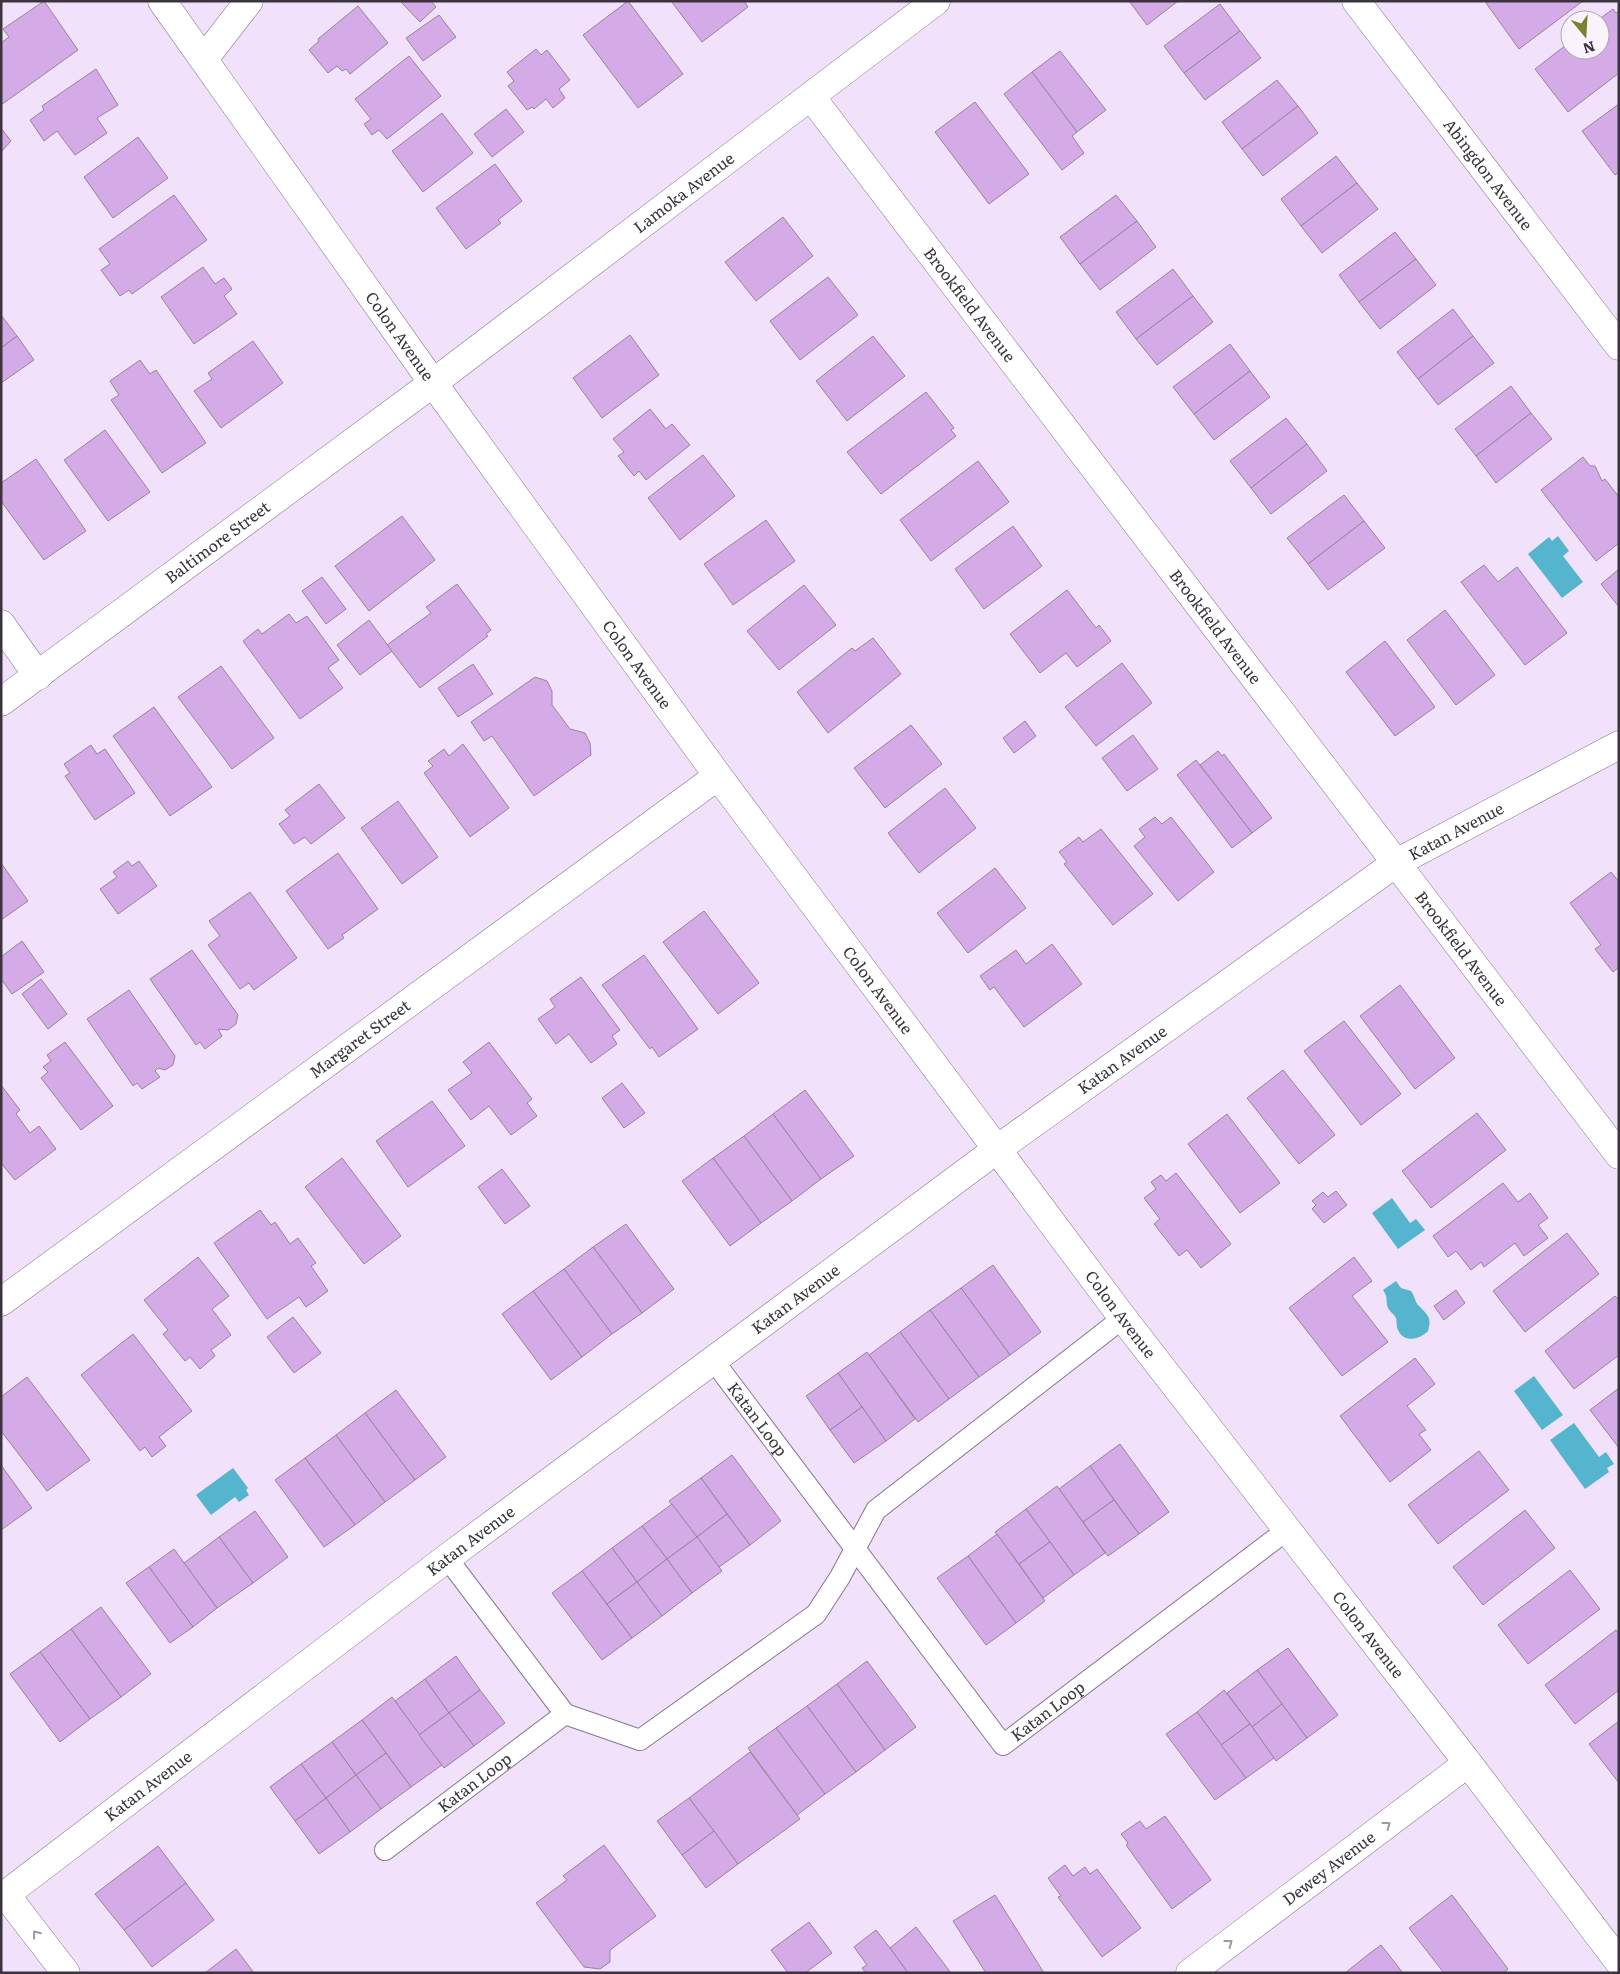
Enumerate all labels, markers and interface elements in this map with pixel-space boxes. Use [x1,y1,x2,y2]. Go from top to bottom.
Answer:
north arrow [1560,10,1610,60]
text: N [1580,37,1598,60]
street label: Abingdon Avenue [1439,113,1539,235]
street label: Lamoka Avenue [628,146,739,238]
street label: Brookfield Avenue [919,242,1022,367]
street label: Colon Avenue [361,286,441,385]
street label: Baltimore Street [159,494,275,588]
street label: Brookfield Avenue [1165,563,1268,689]
street label: Colon Avenue [597,614,678,713]
street label: Katan Avenue [1404,795,1507,865]
street label: Brookfield Avenue [1410,885,1514,1010]
street label: Colon Avenue [838,940,920,1039]
street label: Margaret Street [304,992,415,1083]
street label: Katan Avenue [1072,1018,1171,1099]
street label: Katan Avenue [746,1257,844,1339]
street label: Colon Avenue [1080,1265,1163,1363]
street label: Katan Loop [722,1376,794,1461]
street label: Katan Avenue [421,1499,519,1581]
street label: Colon Avenue [1328,1585,1411,1683]
street label: Katan Loop [1005,1674,1089,1746]
street label: Katan Avenue [99,1744,196,1826]
street label: Katan Loop [432,1746,516,1818]
one-way arrow [1381,1822,1391,1831]
street label: Dewey Avenue [1277,1824,1380,1910]
one-way arrow [34,1931,42,1940]
one-way arrow [1223,1941,1232,1949]

